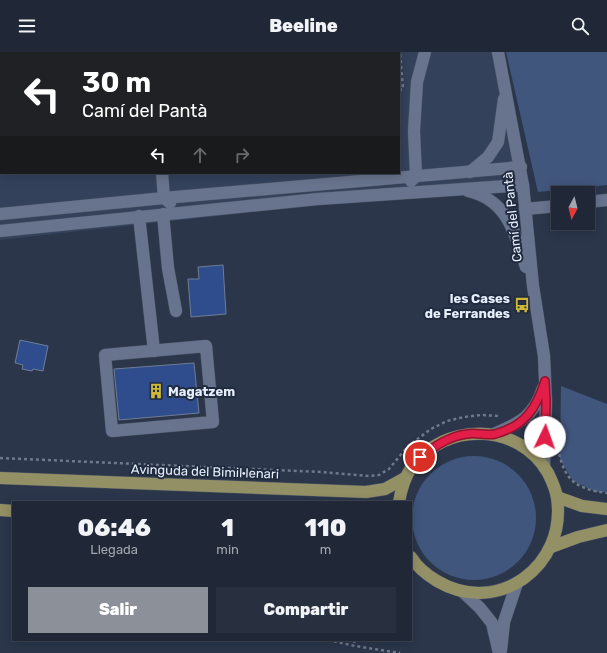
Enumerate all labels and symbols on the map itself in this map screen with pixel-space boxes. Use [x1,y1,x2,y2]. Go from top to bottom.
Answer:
street label: Camí del Pantà [500,171,525,263]
north arrow [551,186,595,230]
place label: les Cases de Ferrandes [425,291,510,321]
bus stop icon: les Cases de Ferrandes [513,296,531,314]
building icon: Magatzem [147,382,165,400]
place label: Magatzem [168,384,235,399]
position arrow [524,416,566,458]
pin [403,440,437,474]
street label: Avinguda del Bimil·lenari [131,461,279,483]

